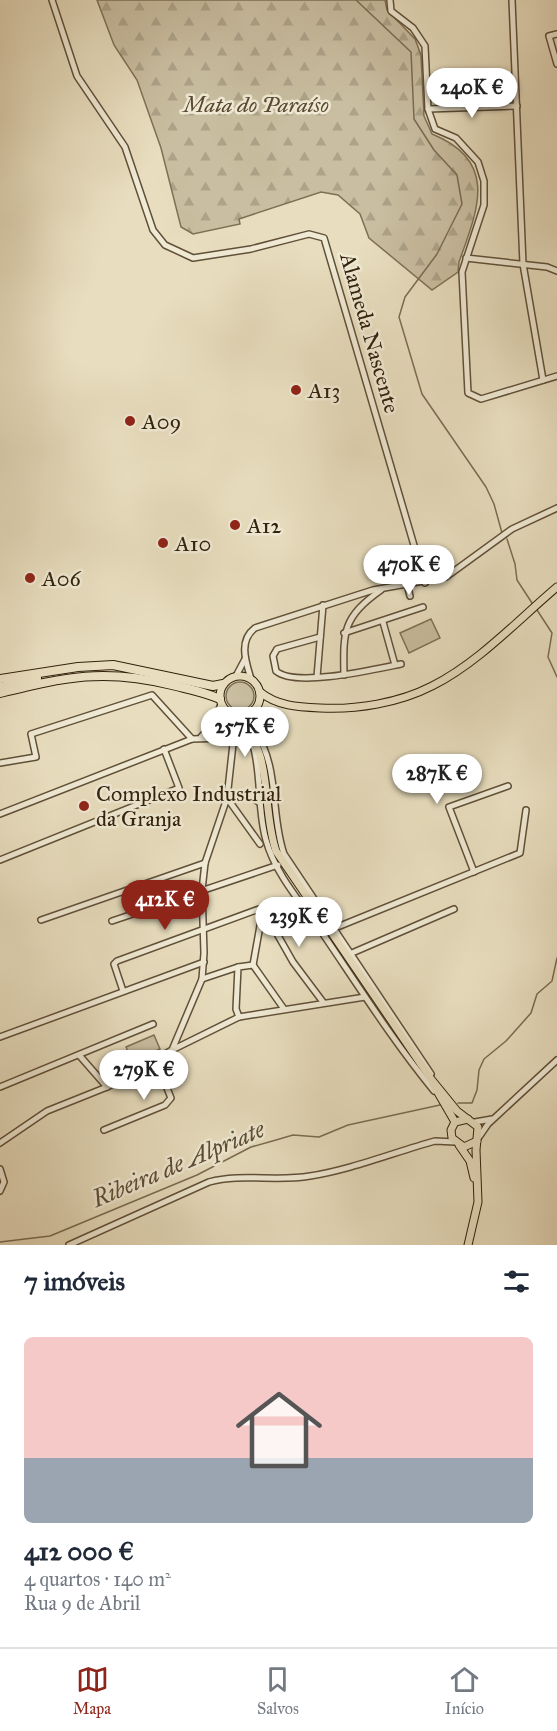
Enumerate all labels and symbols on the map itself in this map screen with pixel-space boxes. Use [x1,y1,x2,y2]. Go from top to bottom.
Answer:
pin: 240K € [423,68,521,119]
park label: Mata do Paraíso [181,91,329,118]
street label: Alameda Nascente [334,249,406,416]
place label: A13 [307,377,340,404]
marker: A13 [289,383,303,397]
place label: A09 [141,408,181,435]
marker: A09 [123,414,137,428]
place label: A12 [246,512,282,539]
marker: A12 [228,518,242,532]
place label: A10 [174,530,211,557]
marker: A10 [156,536,170,550]
pin: 470K € [360,545,458,596]
place label: A06 [41,565,82,592]
marker: A06 [23,571,37,585]
pin: 257K € [196,707,294,758]
pin: 287K € [388,754,486,805]
place label: Complexo Industrial da Granja [96,780,282,832]
marker: Complexo Industrial da Granja [77,799,91,813]
pin: 412K € [116,880,214,931]
pin: 239K € [250,897,348,948]
pin: 279K € [95,1050,193,1101]
water label: Ribeira de Alpriate [86,1114,270,1214]

